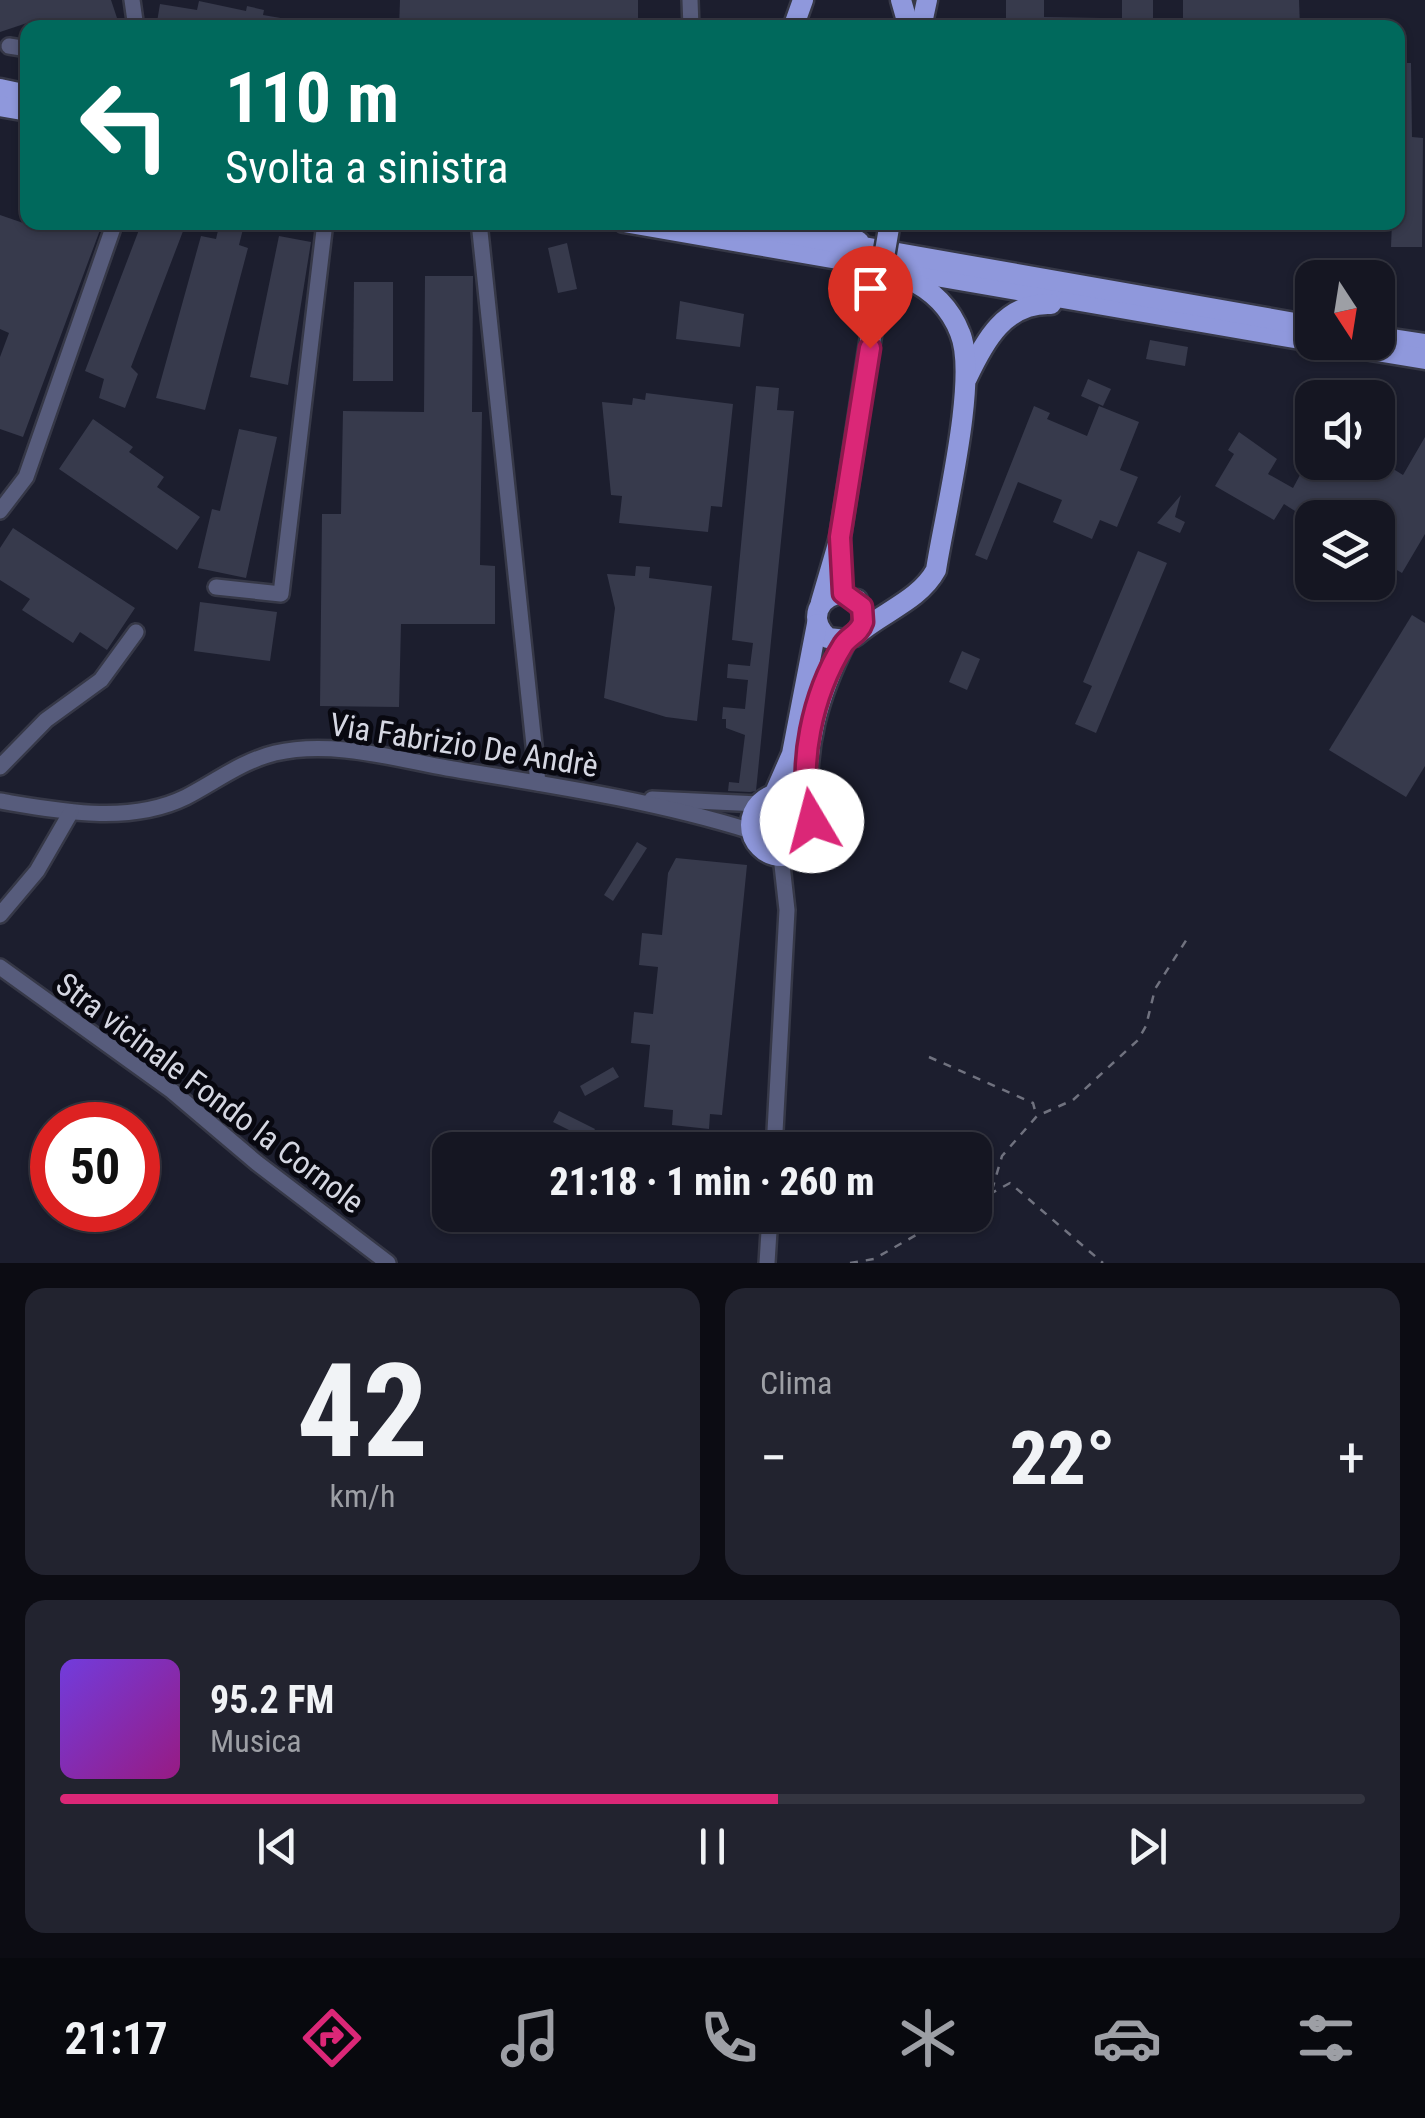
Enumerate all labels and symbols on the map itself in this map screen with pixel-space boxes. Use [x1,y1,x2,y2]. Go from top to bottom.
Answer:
pin [828,246,913,349]
north arrow [1295,260,1395,360]
street label: Via Fabrizio De Andrè [327,705,601,785]
position arrow [760,769,864,873]
street label: Stra vicinale Fondo la Cornole [49,965,371,1221]
speed limit sign: 50 [30,1102,160,1232]

